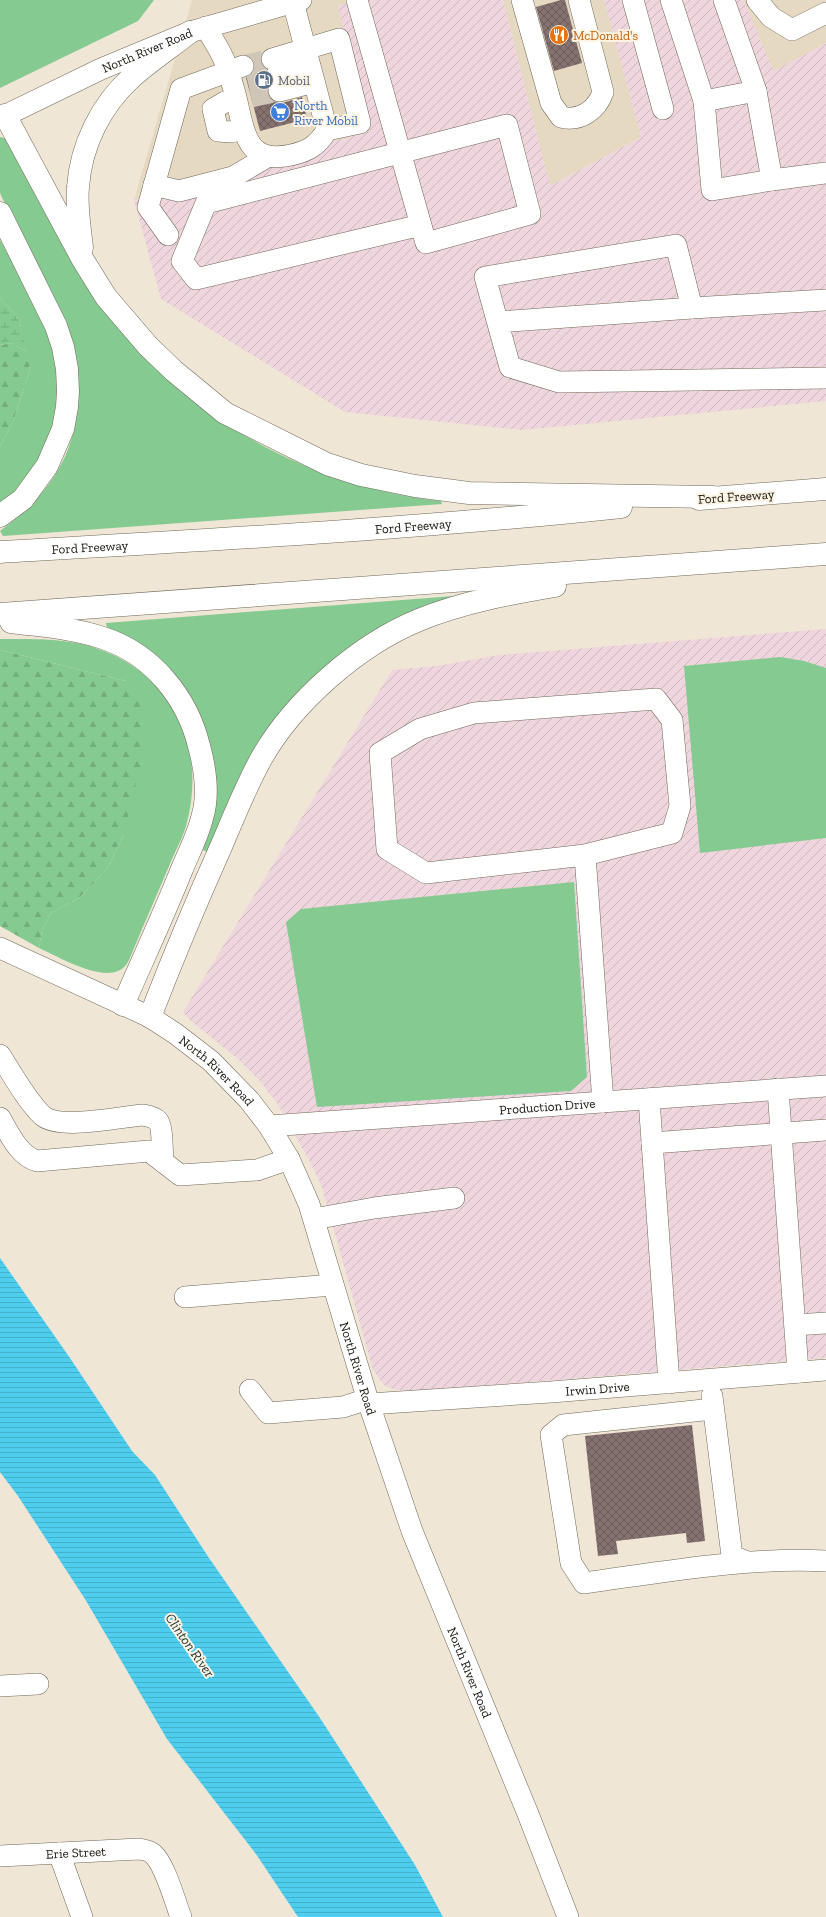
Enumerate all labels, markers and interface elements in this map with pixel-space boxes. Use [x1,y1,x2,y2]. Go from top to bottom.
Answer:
restaurant icon: McDonald's [548,24,570,46]
street label: North River Road [100,25,195,76]
place label: McDonald's [573,28,639,43]
fuel station icon: Mobil [253,69,275,91]
place label: Mobil [278,73,310,88]
place label: North River Mobil [294,98,359,128]
supermarket icon: North River Mobil [269,101,291,123]
street label: Ford Freeway [697,486,775,507]
street label: Ford Freeway [374,516,452,537]
street label: Ford Freeway [51,538,129,557]
street label: North River Road [176,1032,257,1108]
street label: Production Drive [499,1096,596,1117]
street label: North River Road [337,1320,379,1417]
street label: Irwin Drive [565,1379,630,1399]
water label: Clinton River [161,1610,218,1681]
street label: North River Road [444,1625,495,1720]
street label: Erie Street [46,1844,107,1862]

